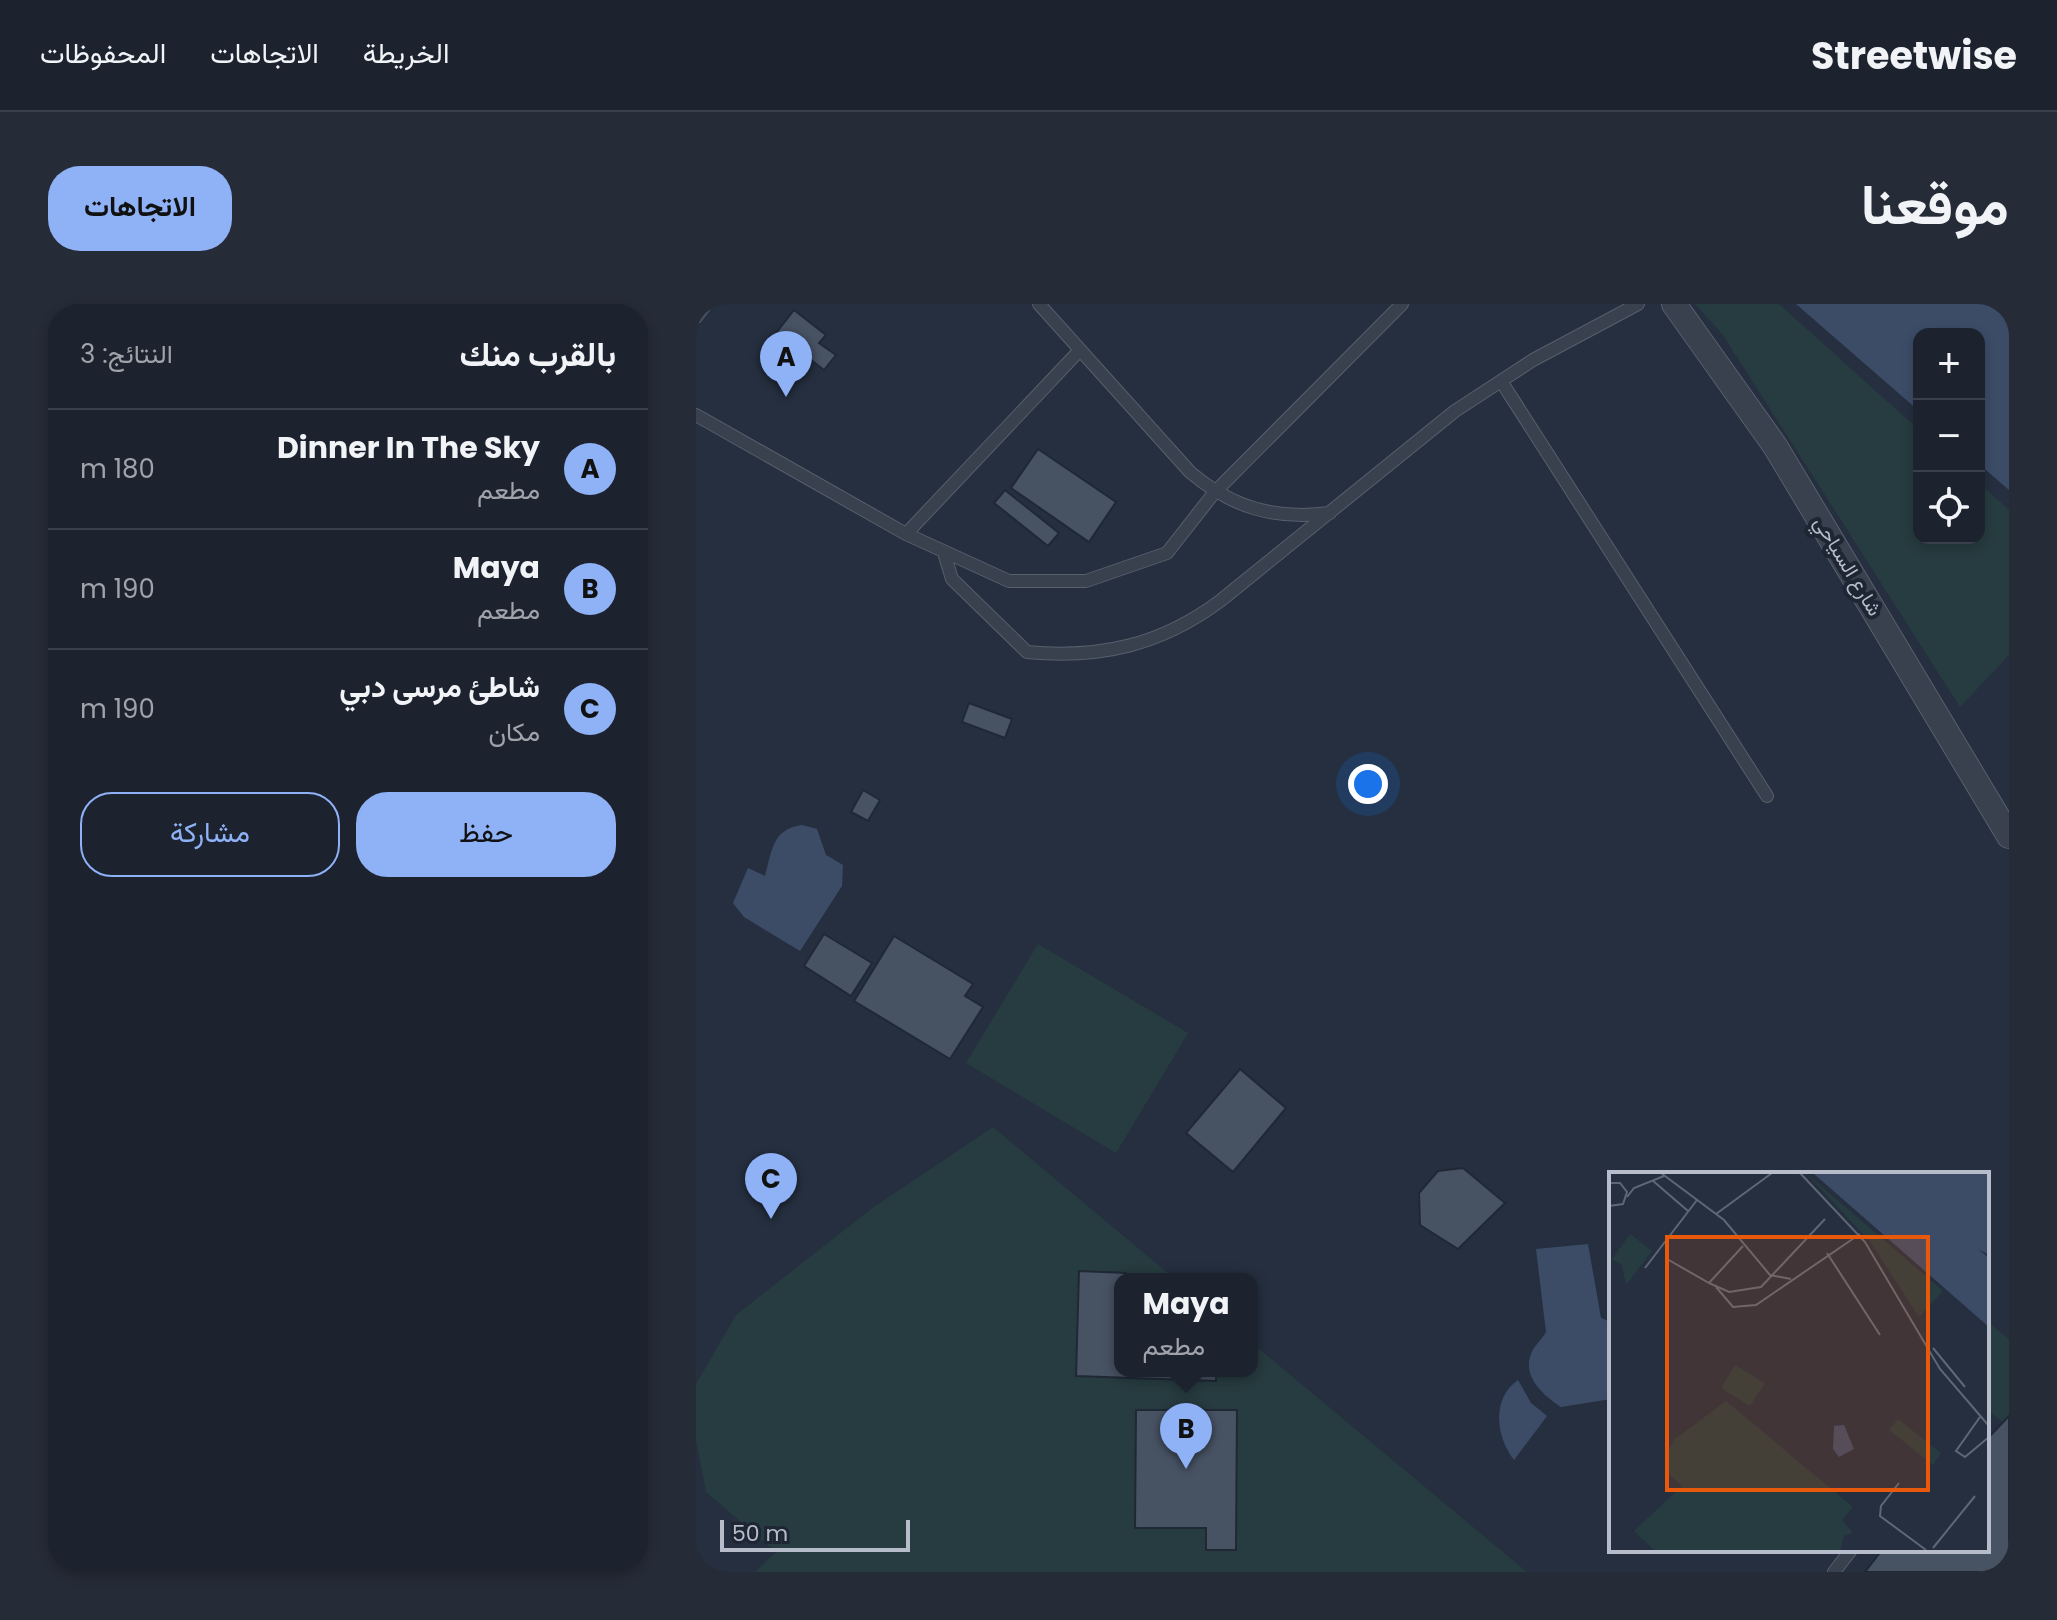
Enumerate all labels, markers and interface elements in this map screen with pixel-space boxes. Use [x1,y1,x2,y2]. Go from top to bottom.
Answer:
text: Streetwise [1811,29,2017,82]
text: المحفوظات [40,34,166,73]
text: الاتجاهات [210,34,319,73]
text: الخريطة [363,34,449,73]
text: موقعنا [1861,165,2009,244]
button: الاتجاهات [48,166,232,251]
map controls [1913,328,1985,544]
button: + [1913,328,1985,400]
text: بالقرب منك [460,330,616,378]
pin: A [760,331,812,397]
text: النتائج: 3 [80,336,173,372]
button: − [1913,400,1985,472]
text: Dinner In The Sky [277,426,540,469]
text: 180 m [80,451,155,487]
text: A [580,451,600,487]
text: مطعم [477,472,540,508]
button: locate [1913,472,1985,544]
street label: شارع السياحي [1805,511,1889,623]
text: Maya [453,546,540,589]
text: 190 m [80,571,155,607]
text: B [581,571,599,607]
text: مطعم [477,592,540,628]
text: شاطئ مرسى دبي [339,665,540,708]
text: 190 m [80,691,155,727]
text: C [580,691,600,727]
text: مكان [488,714,540,750]
your location [1348,764,1388,804]
button: مشاركة [80,792,340,877]
button: حفظ [356,792,616,877]
pin: C [745,1153,797,1219]
inset map [1609,1172,1989,1552]
popup [1114,1273,1258,1377]
text: Maya [1142,1282,1230,1325]
text: مطعم [1142,1328,1205,1364]
pin: B [1160,1403,1212,1469]
scale bar [720,1516,910,1552]
text: 50 m [732,1518,788,1549]

